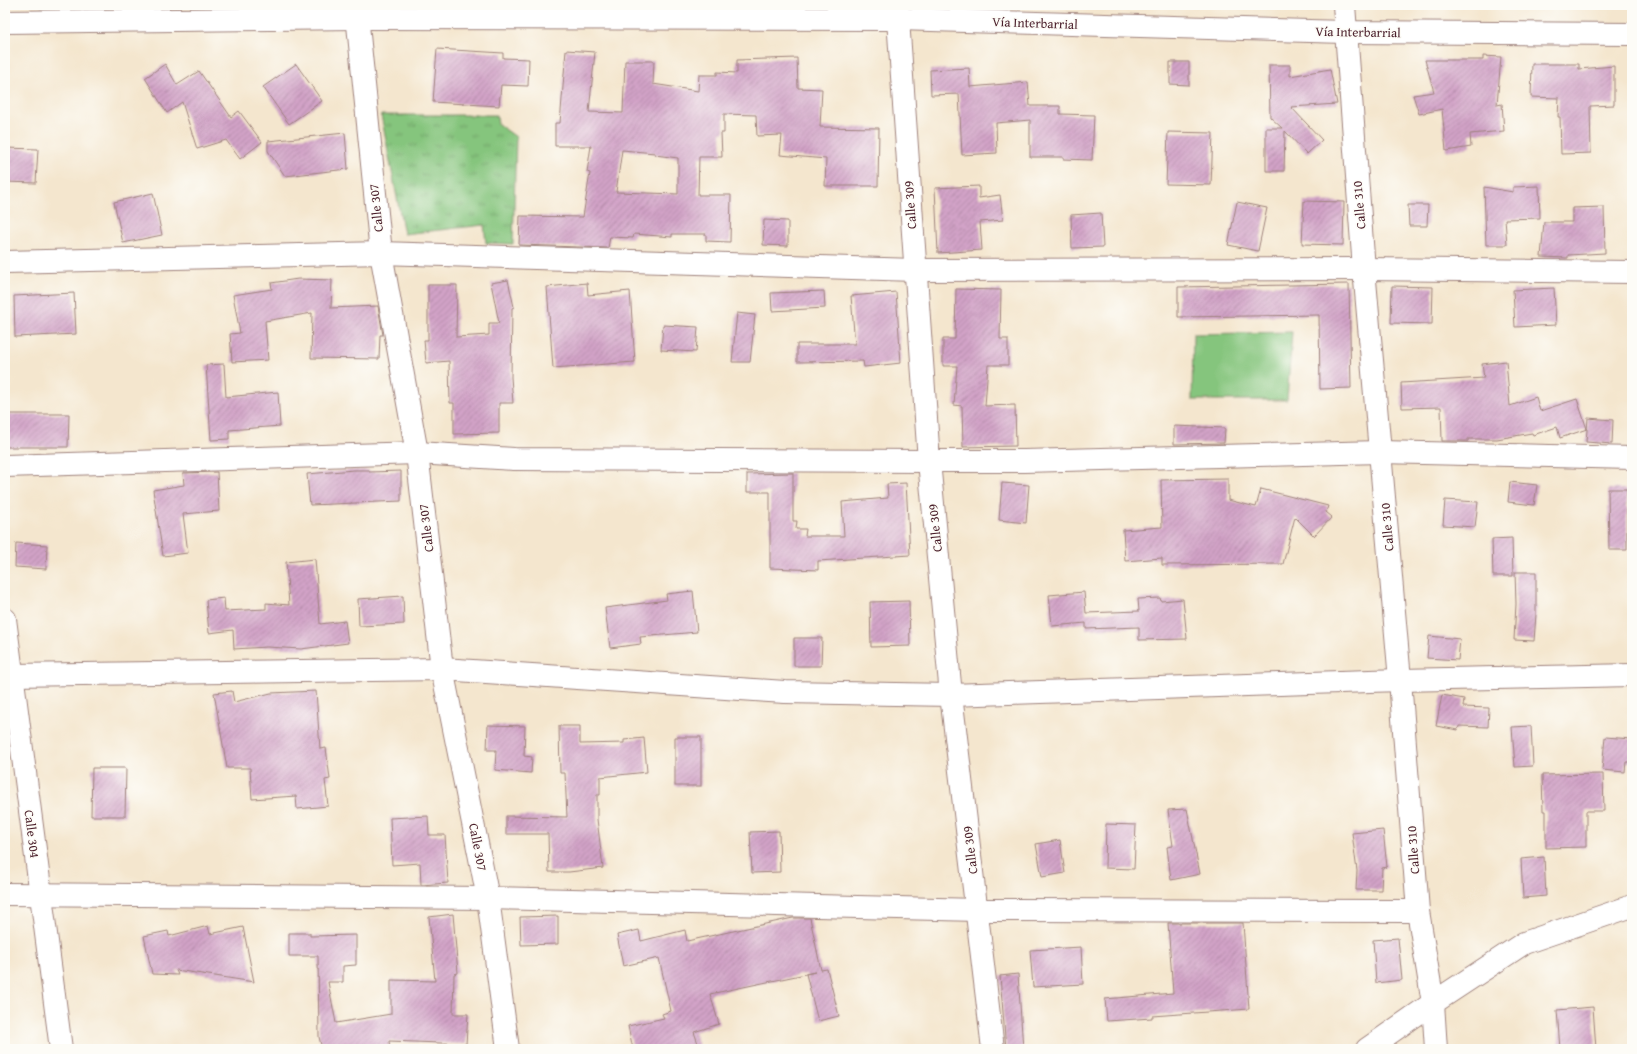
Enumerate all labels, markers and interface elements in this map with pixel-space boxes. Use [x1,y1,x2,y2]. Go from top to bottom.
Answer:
street label: Vía Interbarrial [992,12,1078,34]
street label: Vía Interbarrial [1315,22,1401,42]
street label: Calle 309 [899,180,921,230]
street label: Calle 310 [1347,180,1371,230]
street label: Calle 307 [364,183,388,233]
street label: Calle 310 [1375,502,1399,552]
street label: Calle 307 [414,503,438,553]
street label: Calle 309 [923,503,947,553]
street label: Calle 304 [20,809,44,859]
street label: Calle 307 [464,822,492,872]
street label: Calle 309 [958,825,982,875]
street label: Calle 310 [1402,825,1424,875]

